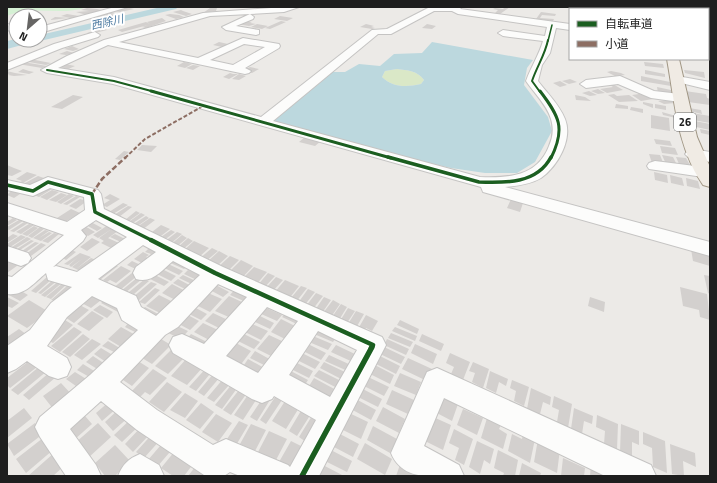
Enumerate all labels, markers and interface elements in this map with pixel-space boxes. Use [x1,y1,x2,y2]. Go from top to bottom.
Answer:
north arrow [8,8,48,48]
legend [569,8,709,60]
water label: 西除川 [89,10,126,34]
text: 自転車道 [605,14,653,33]
text: N [16,28,30,46]
text: 小道 [605,34,629,53]
road number: 26 [674,113,696,131]

